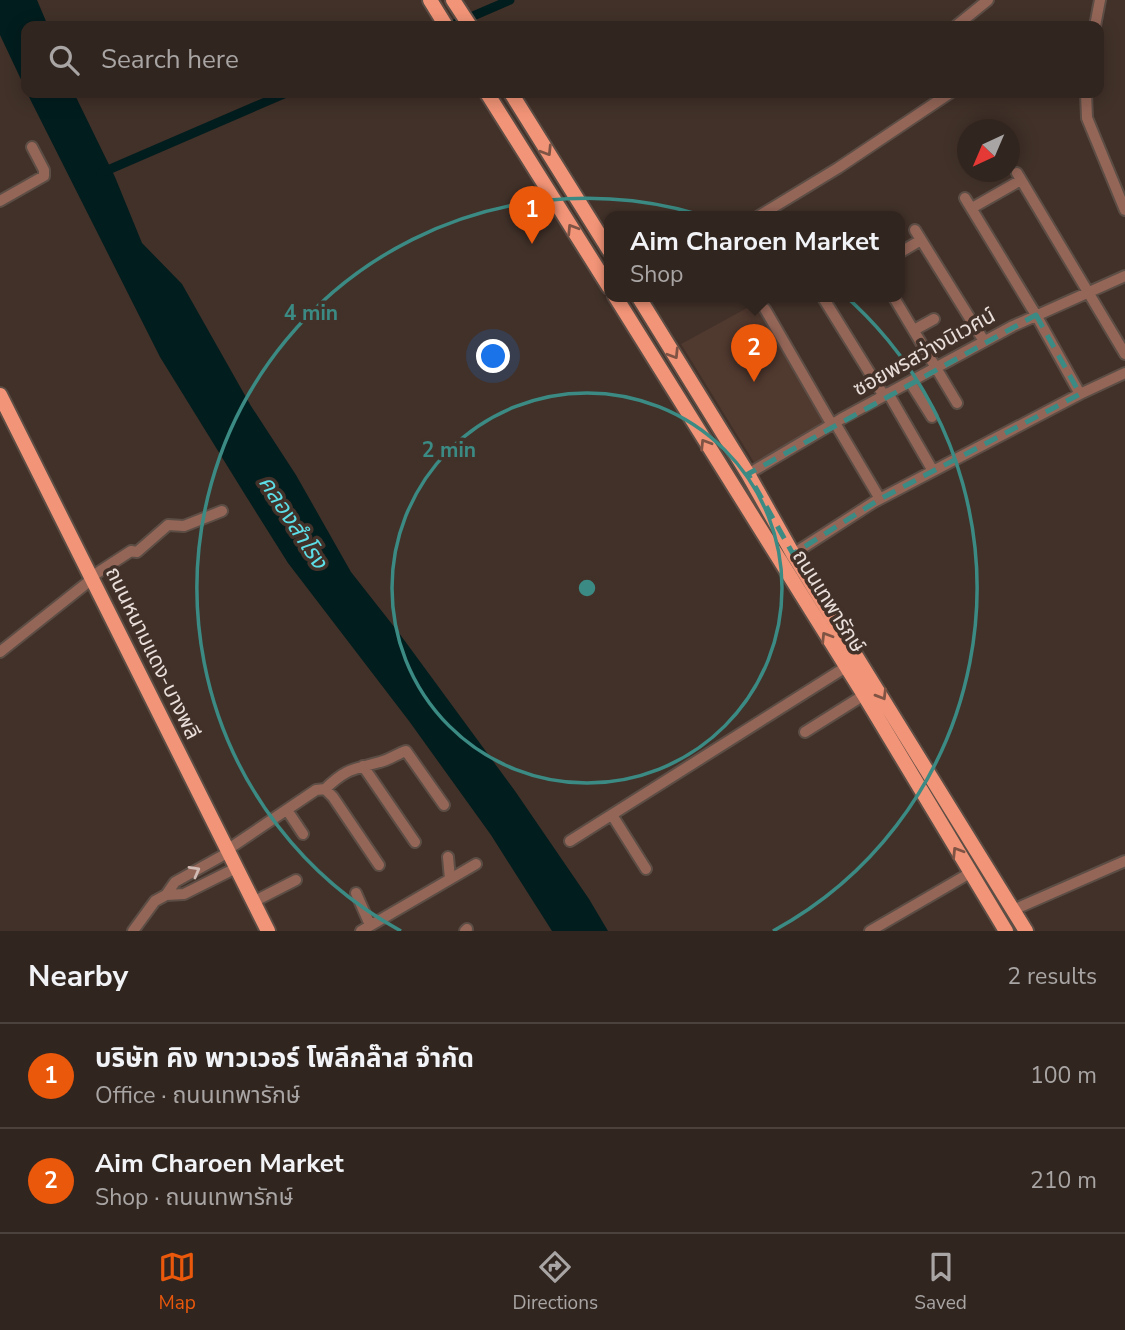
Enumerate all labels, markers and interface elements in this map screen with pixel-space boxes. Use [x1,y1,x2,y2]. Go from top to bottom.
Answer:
search box [21,21,1104,98]
icon: search [45,41,83,79]
text: Search here [101,42,239,77]
north arrow [957,119,1020,182]
one-way arrow [538,143,551,156]
pin: 1 [509,186,555,244]
popup [604,211,905,302]
one-way arrow [568,224,581,237]
text: Aim Charoen Market [630,224,879,259]
text: Shop [630,259,683,290]
text: 4 min [284,299,338,327]
street label: ซอยพรสว่างนิเวศน์ [848,301,1000,403]
pin: 2 [731,324,777,382]
your location [476,339,510,373]
one-way arrow [665,347,678,360]
text: 2 min [422,436,476,464]
one-way arrow [701,439,714,452]
water label: คลองสำโรง [251,469,336,576]
street label: ถนนเทพารักษ์ [786,544,872,658]
street label: ถนนหนามแดง-บางพลี [99,562,207,744]
centre of rings [575,576,599,600]
one-way arrow [822,631,835,644]
one-way arrow [873,687,886,700]
one-way arrow [953,847,966,860]
one-way arrow [187,866,200,879]
text: Nearby [28,956,128,997]
text: 2 results [1007,961,1097,992]
text: บริษัท คิง พาวเวอร์ โพลีกล๊าส จำกัด [95,1041,474,1076]
text: 1 [44,1060,58,1091]
text: 100 m [1030,1060,1097,1091]
text: Office · ถนนเทพารักษ์ [95,1080,300,1111]
text: Aim Charoen Market [95,1146,344,1181]
text: 2 [44,1165,58,1196]
text: 210 m [1030,1165,1097,1196]
text: Shop · ถนนเทพารักษ์ [95,1182,293,1213]
tab: Map [158,1248,196,1316]
tab: Directions [512,1248,598,1316]
tab: Saved [914,1248,967,1316]

